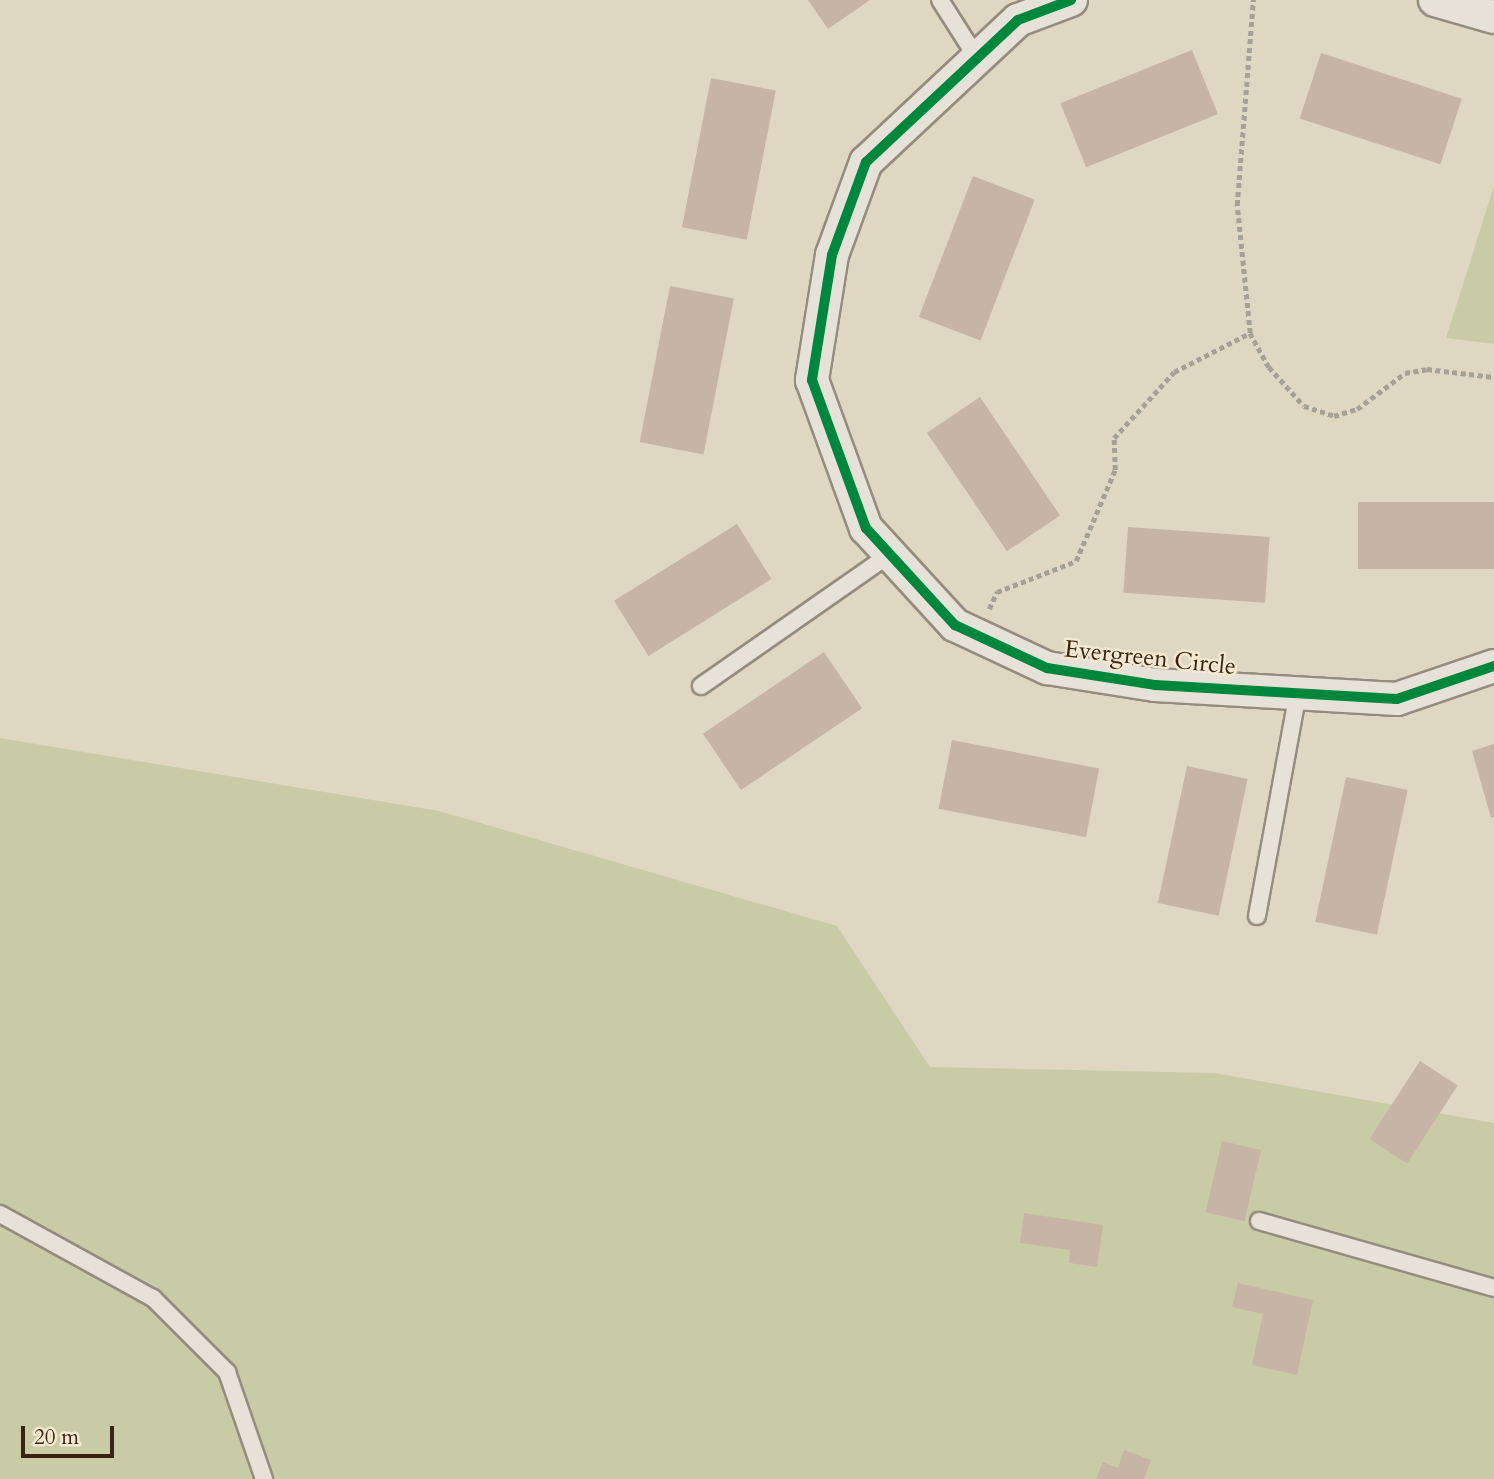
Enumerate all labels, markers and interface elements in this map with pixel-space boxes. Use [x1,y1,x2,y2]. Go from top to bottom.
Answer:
street label: Evergreen Circle [1063,635,1237,681]
scale bar [24,1412,117,1456]
text: 20 m [34,1423,79,1452]

